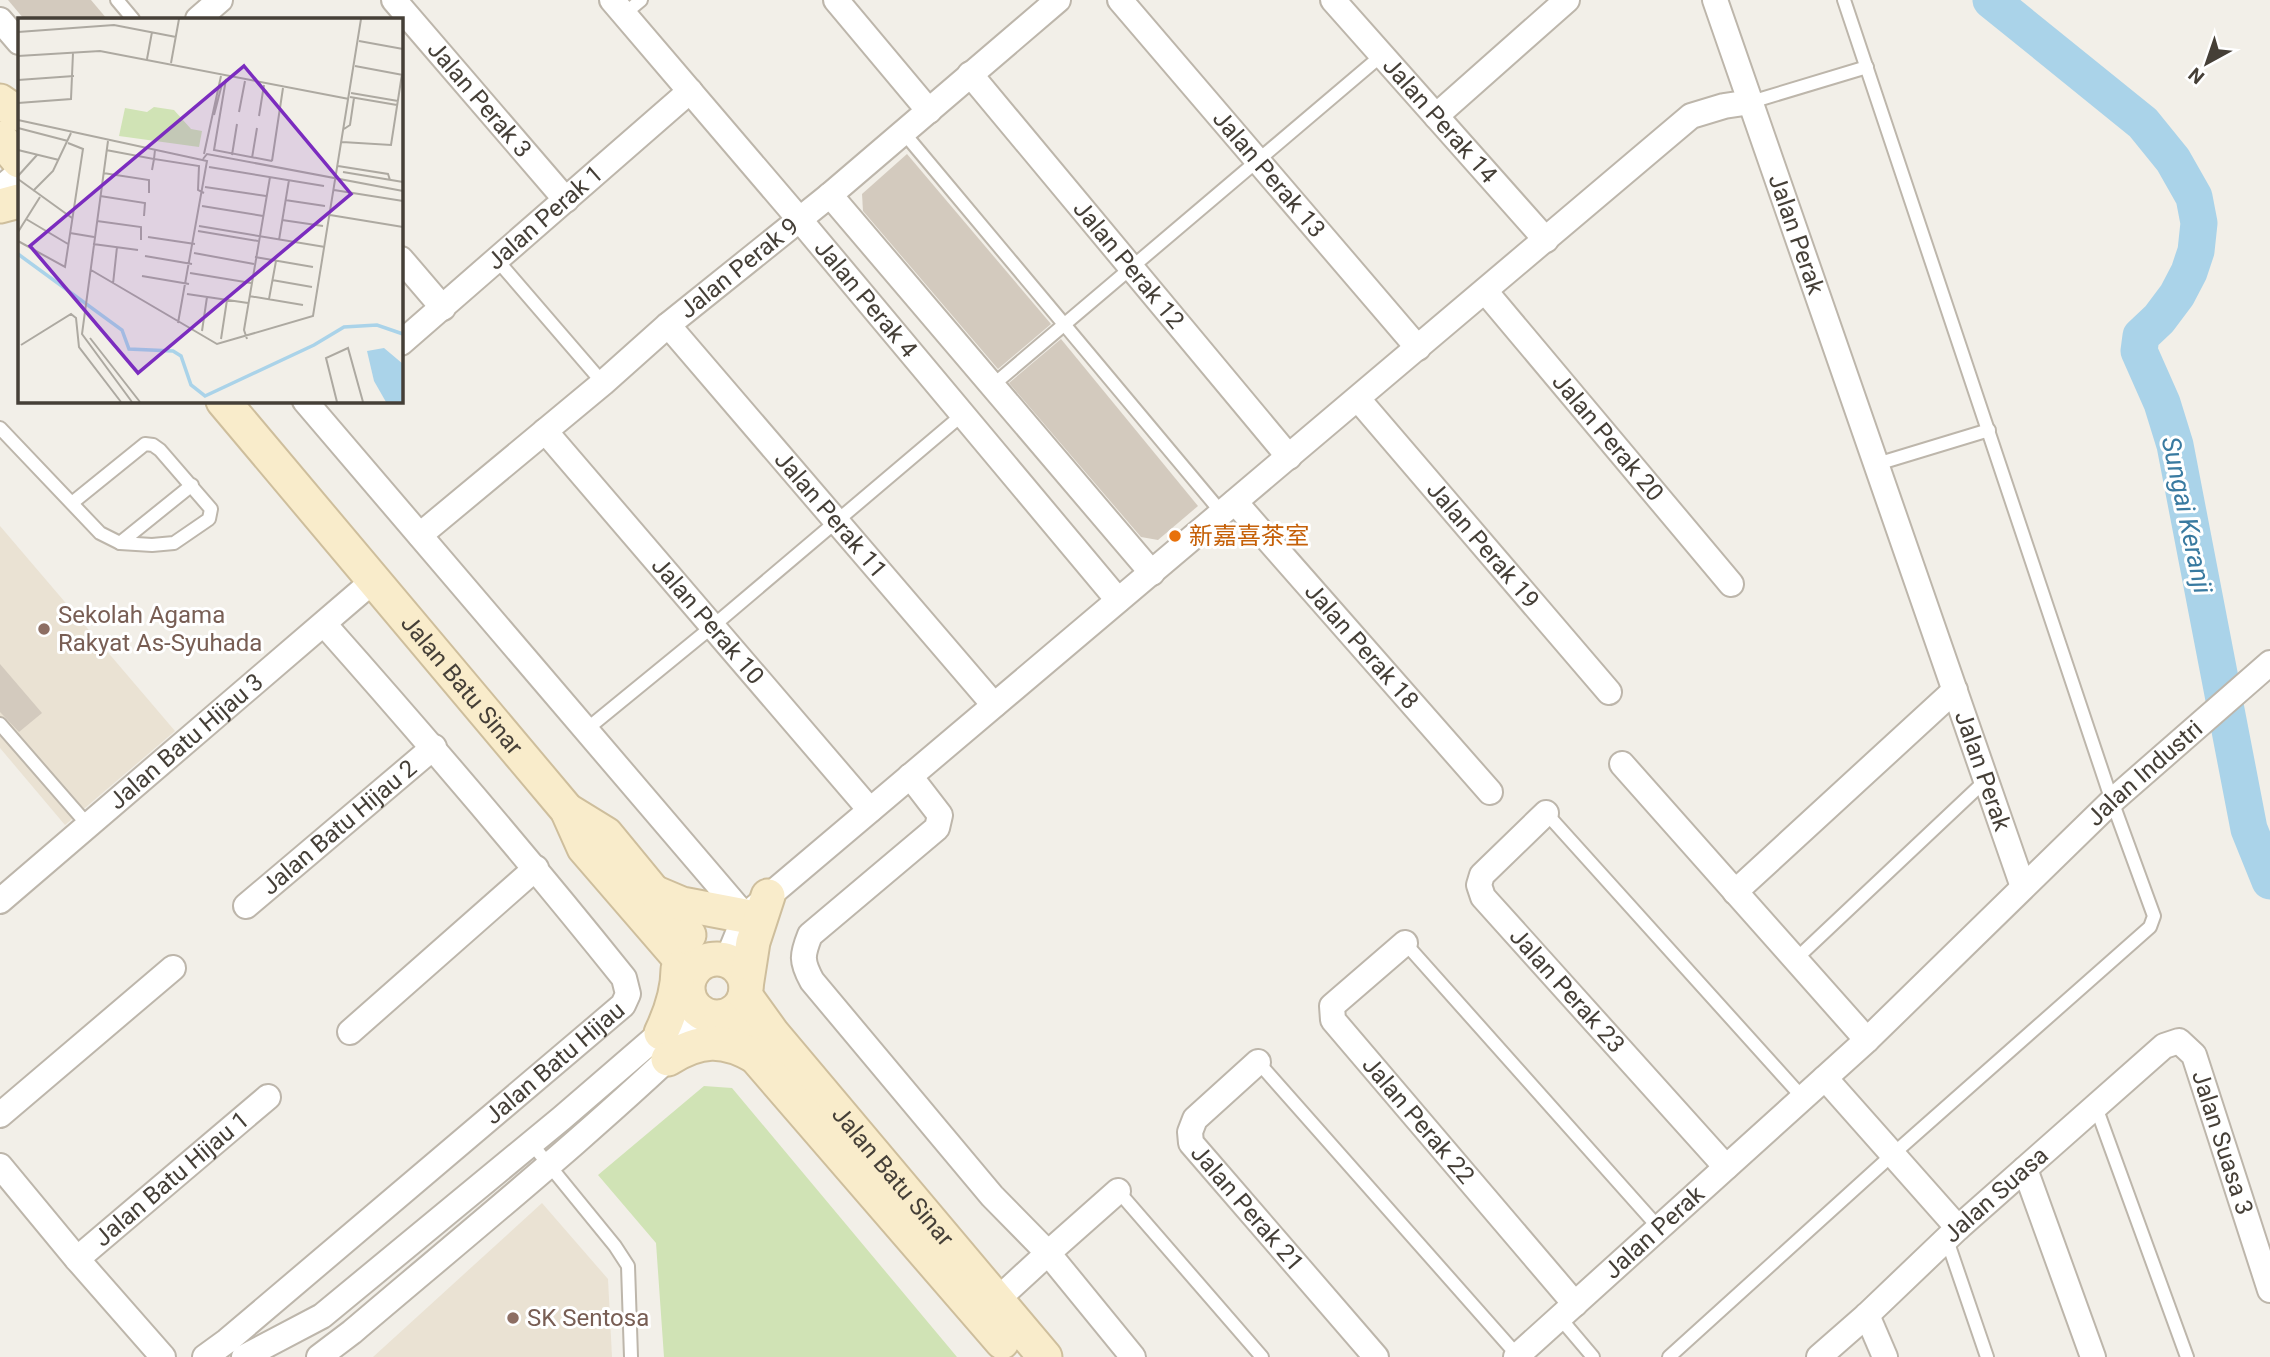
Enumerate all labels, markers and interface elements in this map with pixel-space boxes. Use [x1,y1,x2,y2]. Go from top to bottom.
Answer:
inset map [18,18,402,402]
north arrow [2172,28,2242,98]
street label: Jalan Perak 3 [422,35,537,163]
street label: Jalan Perak 14 [1377,52,1503,189]
text: N [2184,63,2209,89]
street label: Jalan Perak 13 [1207,105,1331,243]
street label: Jalan Perak 1 [481,159,609,276]
street label: Jalan Perak [1763,171,1830,299]
street label: Jalan Perak 12 [1067,195,1190,334]
street label: Jalan Perak 9 [674,212,804,324]
street label: Jalan Perak 4 [809,234,923,363]
street label: Jalan Perak 20 [1546,368,1669,507]
water label: Sungai Keranji [2156,434,2218,597]
street label: Jalan Perak 11 [769,446,893,584]
street label: Jalan Perak 19 [1421,476,1545,614]
place label: 新嘉喜茶室 [1189,522,1309,550]
marker: 新嘉喜茶室 [1167,528,1183,544]
street label: Jalan Perak 10 [646,552,770,690]
street label: Jalan Perak 18 [1299,578,1424,715]
place label: Sekolah Agama Rakyat As-Syuhada [58,601,262,657]
street label: Jalan Batu Sinar [395,609,529,761]
marker: Sekolah Agama Rakyat As-Syuhada [36,621,52,637]
street label: Jalan Batu Hijau 3 [103,668,269,815]
street label: Jalan Perak [1949,707,2017,835]
street label: Jalan Industri [2081,715,2208,832]
street label: Jalan Batu Hijau 2 [256,754,422,901]
street label: Jalan Perak 23 [1504,922,1630,1059]
street label: Jalan Batu Hijau [479,996,630,1130]
street label: Jalan Perak 22 [1356,1051,1480,1189]
street label: Jalan Suasa 3 [2186,1067,2259,1218]
street label: Jalan Batu Sinar [826,1101,960,1252]
street label: Jalan Batu Hijau 1 [89,1105,255,1252]
street label: Jalan Perak 21 [1185,1139,1310,1277]
street label: Jalan Suasa [1938,1141,2054,1248]
street label: Jalan Perak [1598,1179,1710,1285]
place label: SK Sentosa [527,1304,649,1332]
marker: SK Sentosa [505,1310,521,1326]

